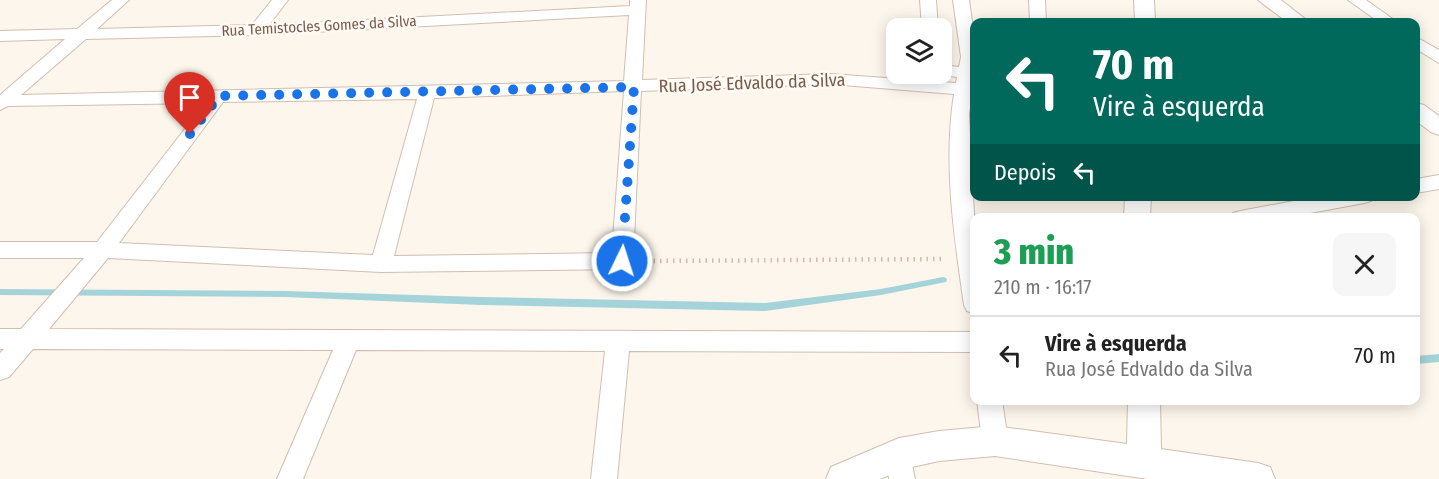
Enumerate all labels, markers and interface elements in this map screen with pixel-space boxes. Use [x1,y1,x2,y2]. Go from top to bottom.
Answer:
street label: Rua Temistocles Gomes da Silva [221,12,417,40]
map controls [886,18,952,84]
button: layers [886,18,952,84]
text: 70 m [1093,40,1174,90]
icon: left [994,42,1072,120]
street label: Rua José Edvaldo da Silva [658,69,846,97]
pin [164,72,215,134]
icon: arrive [173,81,206,114]
text: Vire à esquerda [1093,91,1265,123]
icon: left [1068,156,1101,189]
text: Depois [994,159,1056,186]
position arrow [590,229,654,293]
text: 3 min [994,230,1074,274]
button: close [1333,233,1396,296]
text: 210 m · 16:17 [994,275,1091,299]
text: Vire à esquerda [1045,330,1187,357]
icon: left [994,339,1027,372]
text: 70 m [1354,342,1396,369]
text: Rua José Edvaldo da Silva [1045,357,1253,381]

